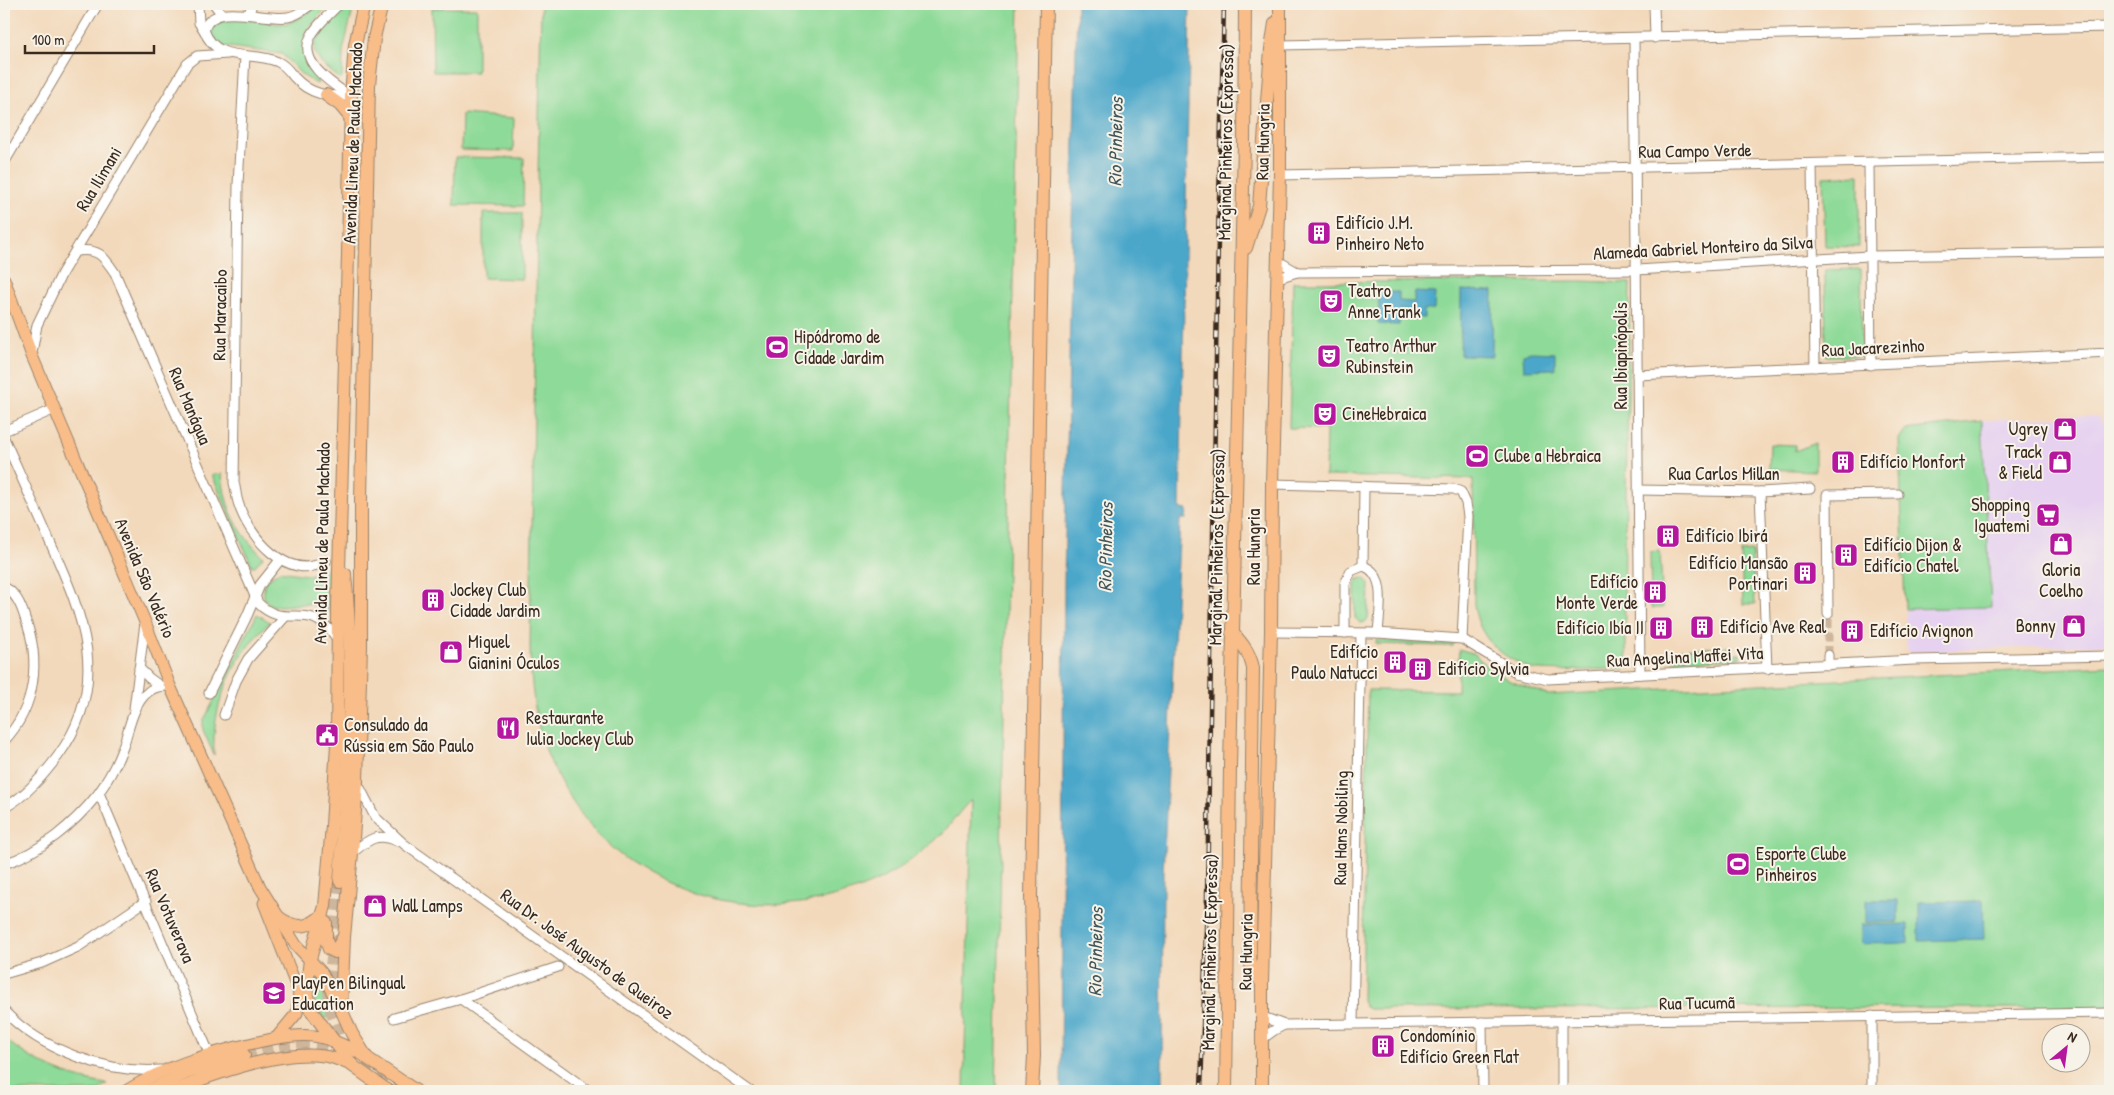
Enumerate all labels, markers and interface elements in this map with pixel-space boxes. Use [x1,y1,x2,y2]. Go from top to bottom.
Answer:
scale bar [25,22,154,54]
text: 100 m [32,29,65,50]
street label: Avenida Lineu de Paula Machado [336,42,369,244]
street label: Marginal Pinheiros (Expressa) [1211,43,1240,241]
water label: Rio Pinheiros [1101,96,1129,187]
street label: Rua Hungria [1249,104,1276,180]
street label: Rua Campo Verde [1638,137,1752,164]
street label: Rua Ilimani [70,142,128,216]
place label: Edifício J.M. Pinheiro Neto [1336,210,1424,256]
building icon: Edifício J.M. Pinheiro Neto [1306,220,1332,246]
street label: Alameda Gabriel Monteiro da Silva [1593,229,1813,266]
street label: Rua Maracaibo [206,269,233,361]
place label: Teatro Anne Frank [1348,278,1421,324]
theatre icon: Teatro Anne Frank [1318,288,1344,314]
street label: Rua Ibiapinópolis [1608,302,1633,410]
place label: Hipódromo de Cidade Jardim [794,324,884,370]
street label: Rua Jacarezinho [1821,332,1925,363]
place label: Teatro Arthur Rubinstein [1346,333,1437,379]
sports icon: Hipódromo de Cidade Jardim [764,334,790,360]
theatre icon: Teatro Arthur Rubinstein [1316,343,1342,369]
street label: Rua Manágua [163,363,218,448]
theatre icon: CineHebraica [1312,401,1338,427]
place label: CineHebraica [1342,401,1426,426]
place label: Ugrey [2008,416,2048,441]
shop icon: Ugrey [2052,416,2078,442]
place label: Track & Field [1999,439,2043,485]
street label: Avenida Lineu de Paula Machado [307,442,336,644]
sports icon: Clube a Hebraica [1464,443,1490,469]
place label: Clube a Hebraica [1494,443,1601,468]
street label: Marginal Pinheiros (Expressa) [1202,448,1231,646]
building icon: Edifício Monfort [1830,449,1856,475]
place label: Edifício Monfort [1860,449,1966,474]
shop icon: Track & Field [2047,449,2073,475]
street label: Rua Carlos Millan [1668,461,1780,486]
place label: Shopping Iguatemi [1971,492,2030,538]
water label: Rio Pinheiros [1091,501,1119,592]
supermarket icon: Shopping Iguatemi [2035,502,2061,528]
street label: Rua Hungria [1241,509,1266,585]
street label: Avenida São Valério [109,514,182,641]
building icon: Edifício Ibirá [1655,523,1681,549]
place label: Edifício Ibirá [1686,523,1768,548]
shop icon: Gloria Coelho [2048,531,2074,557]
place label: Edifício Dijon & Edifício Chatel [1864,532,1962,578]
building icon: Edifício Dijon & Edifício Chatel [1833,542,1859,568]
place label: Edifício Mansão Portinari [1689,550,1788,596]
place label: Gloria Coelho [2039,557,2083,603]
building icon: Edifício Mansão Portinari [1792,560,1818,586]
place label: Edifício Monte Verde [1556,569,1638,615]
place label: Jockey Club Cidade Jardim [450,577,540,623]
building icon: Edifício Monte Verde [1642,579,1668,605]
building icon: Jockey Club Cidade Jardim [420,587,446,613]
place label: Bonny [2016,613,2056,638]
shop icon: Bonny [2061,613,2087,639]
building icon: Edifício Ave Real [1689,614,1715,640]
place label: Edifício Ave Real [1720,614,1827,639]
place label: Edifício Ibía II [1557,615,1644,640]
building icon: Edifício Ibía II [1648,615,1674,641]
building icon: Edifício Avignon [1839,618,1865,644]
place label: Edifício Avignon [1870,618,1973,643]
place label: Miguel Gianini Óculos [468,629,559,675]
shop icon: Miguel Gianini Óculos [438,639,464,665]
place label: Edifício Paulo Natucci [1291,639,1378,685]
street label: Rua Angelina Maffei Vita [1606,640,1764,673]
building icon: Edifício Paulo Natucci [1382,649,1408,675]
building icon: Edifício Sylvia [1407,656,1433,682]
place label: Edifício Sylvia [1438,656,1529,681]
place label: Restaurante Iulia Jockey Club [526,705,634,751]
place label: Consulado da Rússia em São Paulo [344,712,474,758]
restaurant icon: Restaurante Iulia Jockey Club [495,715,521,741]
public building icon: Consulado da Rússia em São Paulo [314,722,340,748]
street label: Rua Hans Nobiling [1327,771,1354,885]
place label: Esporte Clube Pinheiros [1756,841,1847,887]
sports icon: Esporte Clube Pinheiros [1725,851,1751,877]
street label: Marginal Pinheiros (Expressa) [1195,853,1224,1051]
street label: Rua Votuverava [139,865,201,967]
street label: Rua Dr. José Augusto de Queiroz [496,882,679,1025]
shop icon: Wall Lamps [362,893,388,919]
place label: Wall Lamps [392,893,463,918]
water label: Rio Pinheiros [1081,906,1109,997]
street label: Rua Hungria [1232,914,1259,990]
place label: PlayPen Bilingual Education [292,970,406,1016]
school or university icon: PlayPen Bilingual Education [261,980,287,1006]
street label: Rua Tucumã [1659,989,1735,1016]
north arrow [2042,1022,2092,1072]
place label: Condomínio Edifício Green Flat [1400,1023,1520,1069]
text: N [2065,1026,2081,1047]
building icon: Condomínio Edifício Green Flat [1370,1033,1396,1059]

